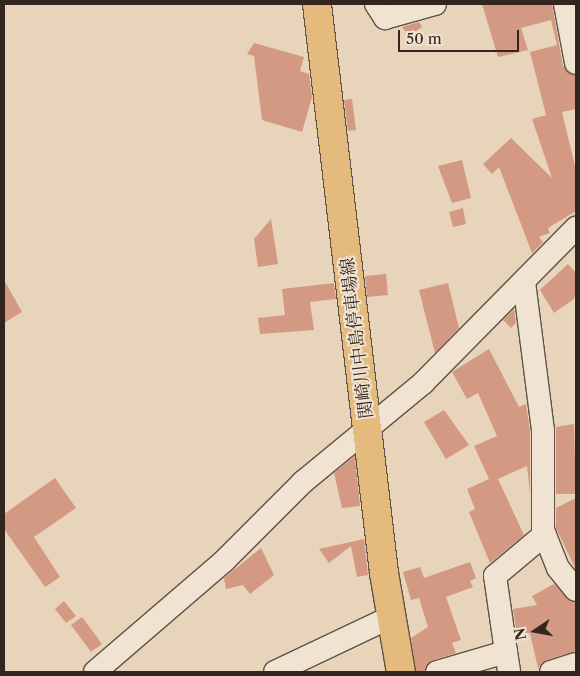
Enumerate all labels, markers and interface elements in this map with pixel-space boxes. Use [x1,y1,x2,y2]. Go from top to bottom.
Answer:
scale bar [400,20,521,52]
text: 50 m [406,29,442,48]
street label: 関崎川中島停車場線 [336,256,378,420]
north arrow [510,606,560,656]
text: N [510,626,530,642]

